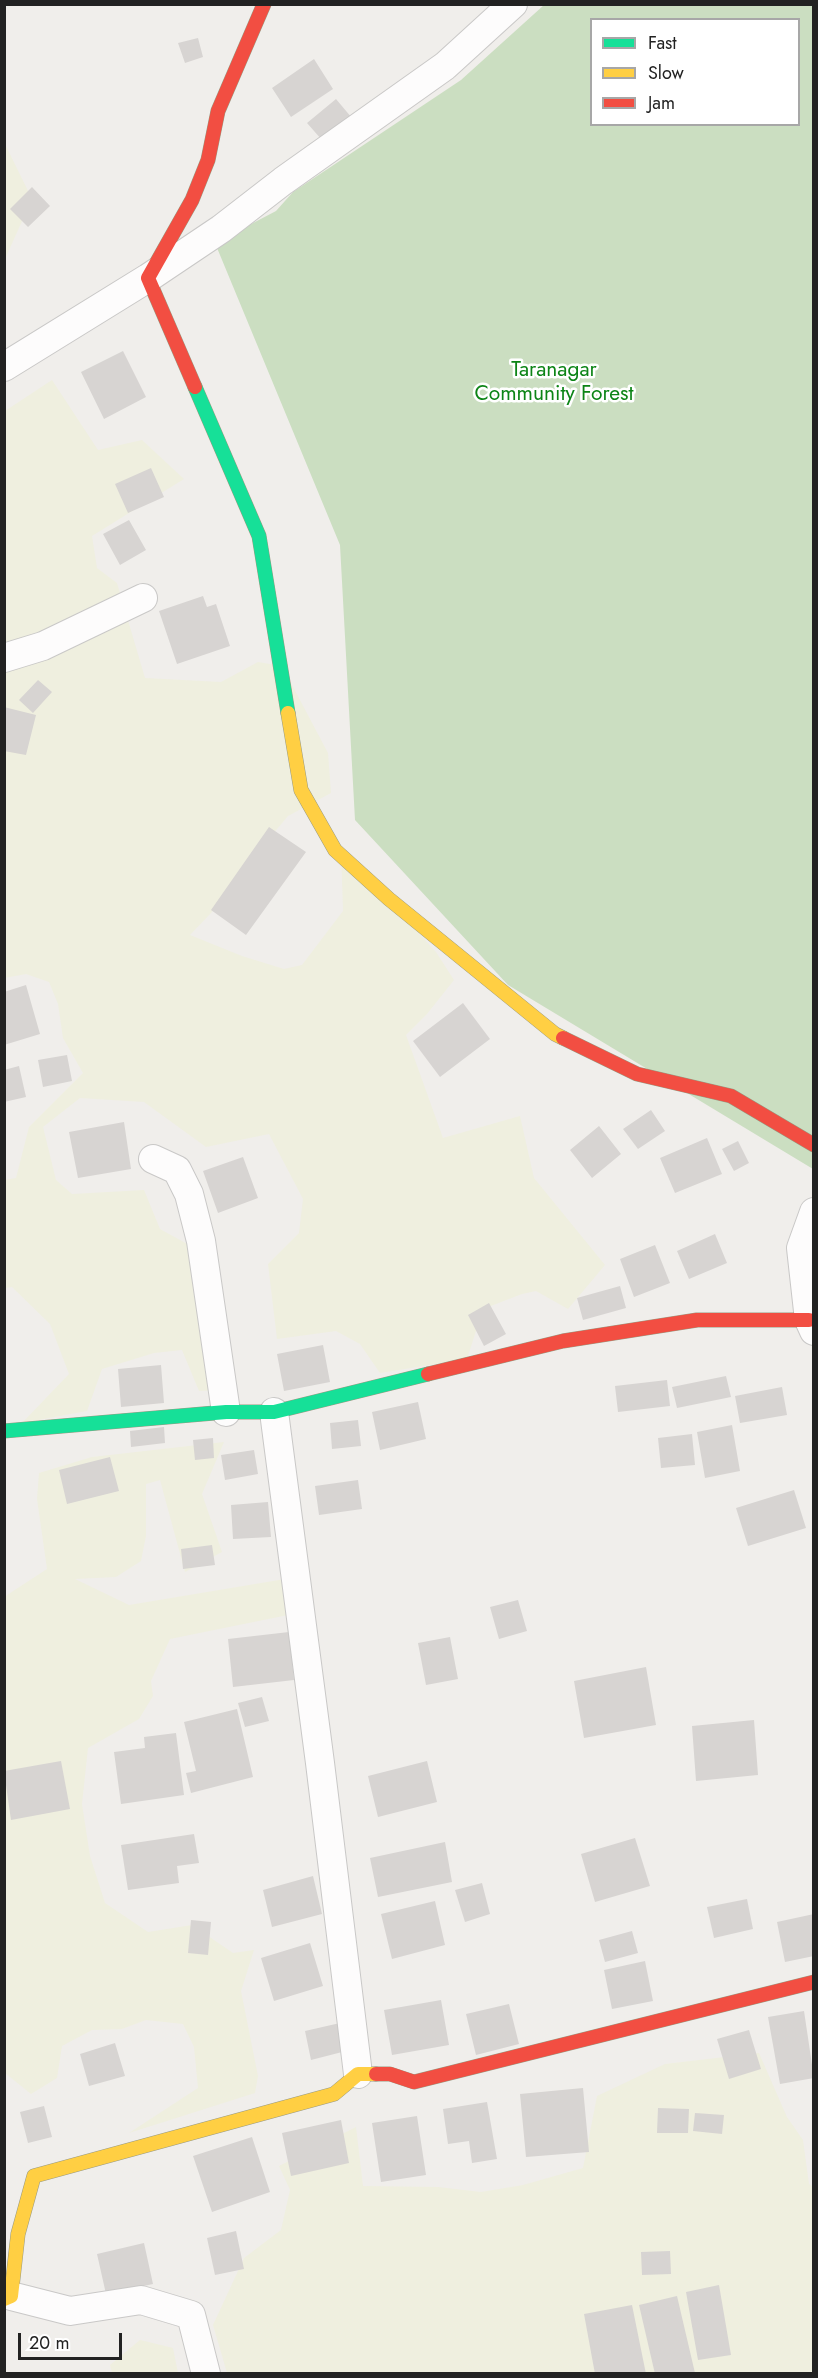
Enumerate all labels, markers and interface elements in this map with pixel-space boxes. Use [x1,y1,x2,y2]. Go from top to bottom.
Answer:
legend [590,18,800,126]
text: Fast [648,30,677,56]
text: Slow [648,60,684,86]
text: Jam [648,90,675,116]
park label: Taranagar Community Forest [474,358,634,408]
scale bar [21,2321,124,2359]
text: 20 m [29,2330,69,2356]

